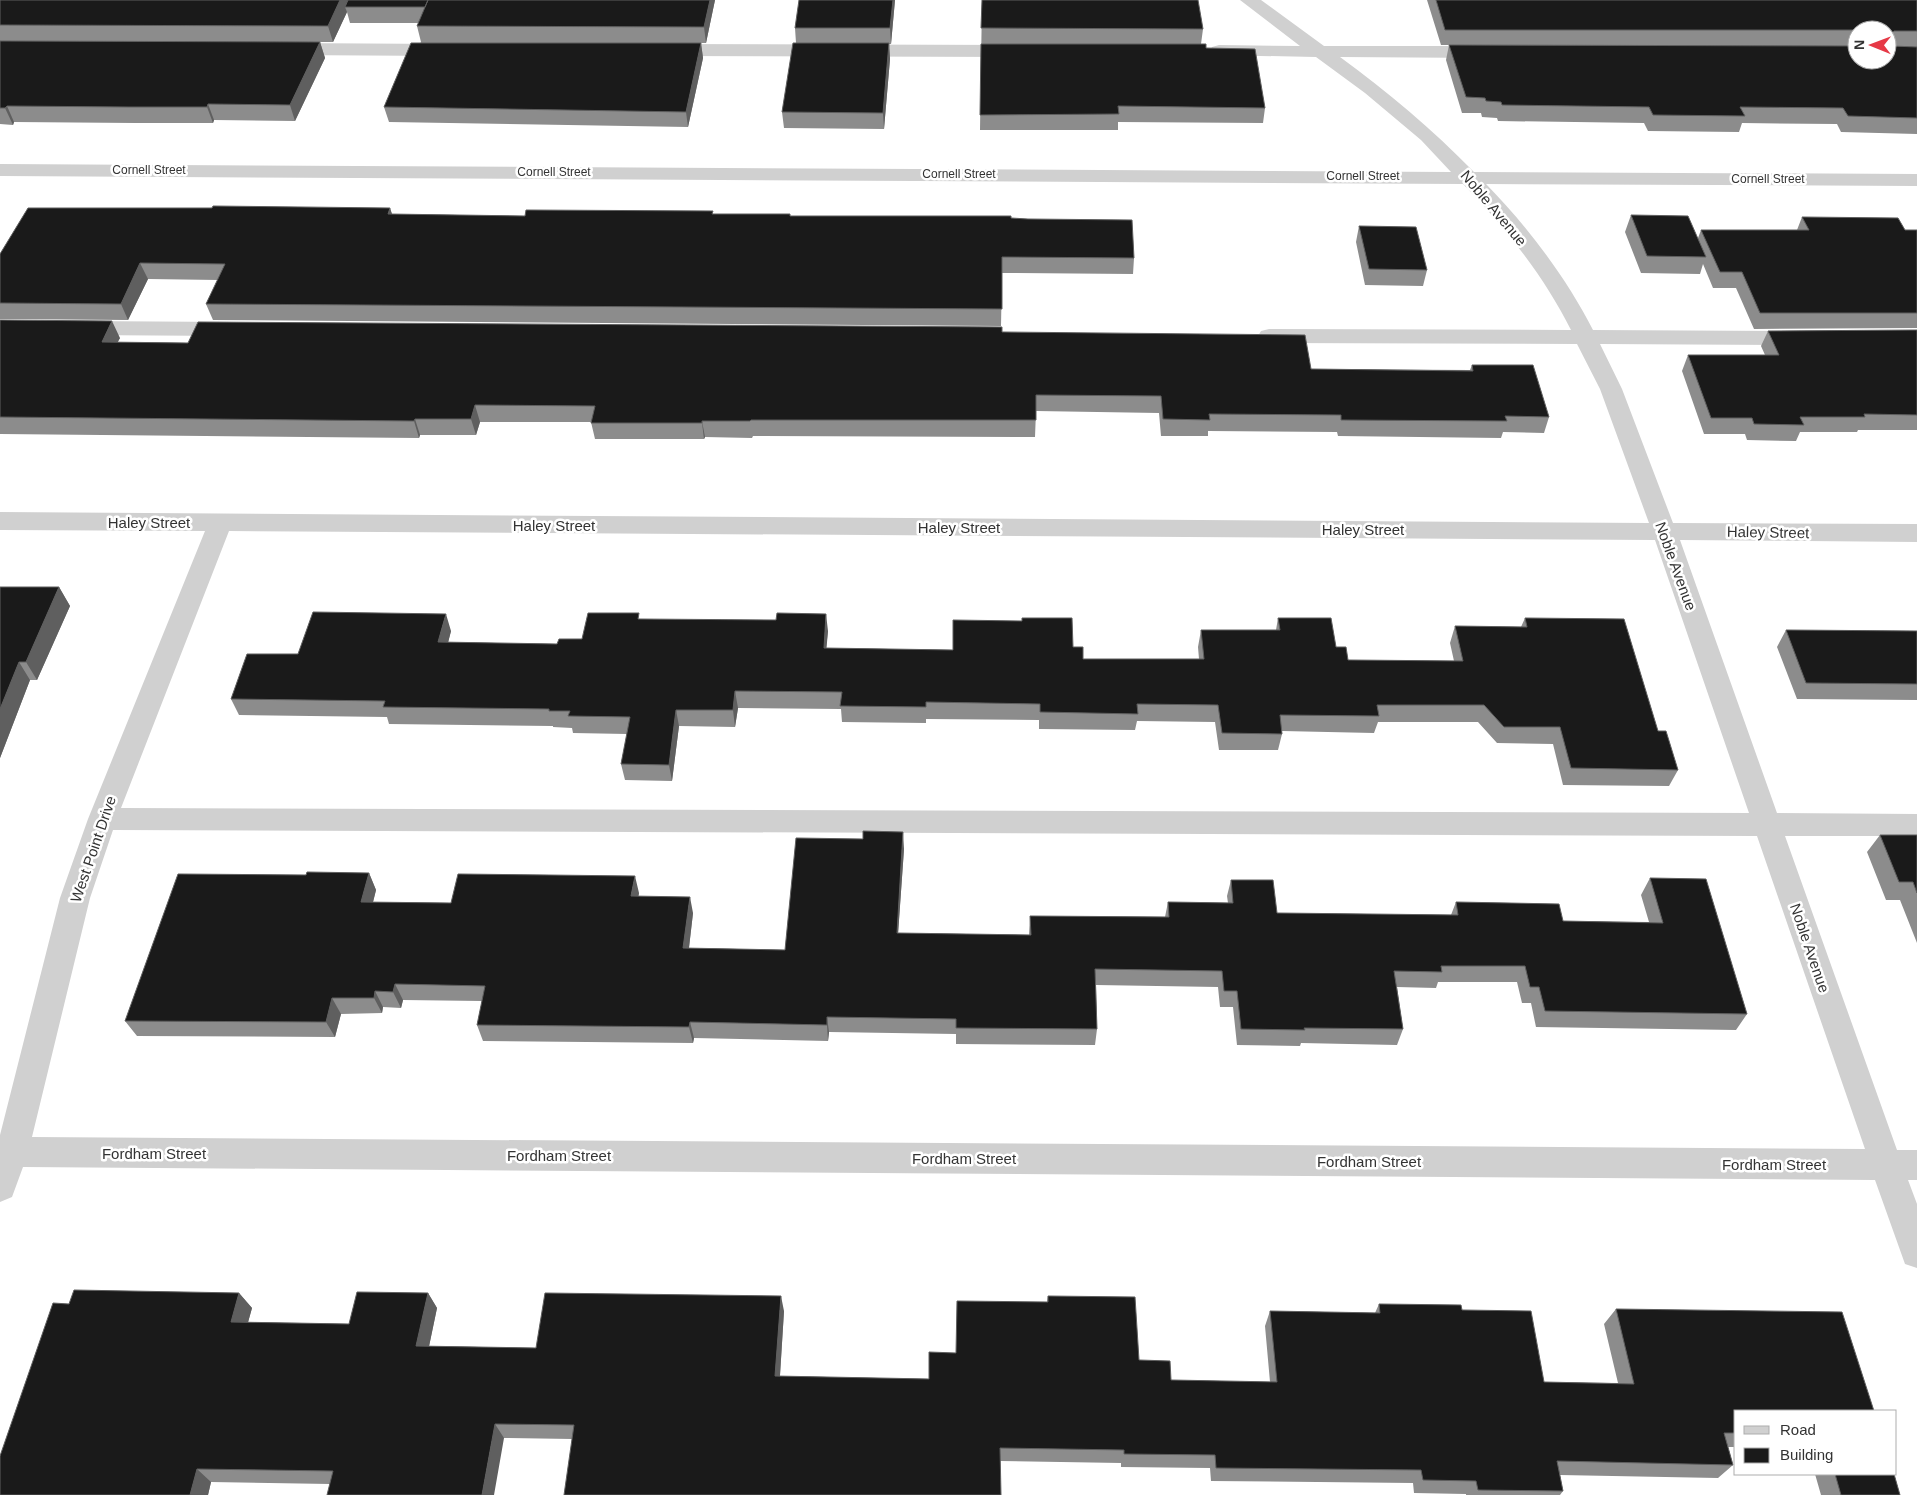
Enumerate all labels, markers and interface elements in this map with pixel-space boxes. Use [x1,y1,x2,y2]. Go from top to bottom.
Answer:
north arrow [1847,20,1897,70]
text: N [1851,40,1867,50]
street label: Cornell Street [112,163,186,177]
street label: Cornell Street [517,165,591,179]
street label: Cornell Street [922,167,996,181]
street label: Noble Avenue [1458,167,1530,249]
street label: Cornell Street [1326,169,1400,183]
street label: Cornell Street [1731,172,1805,186]
street label: Haley Street [108,514,191,531]
street label: Haley Street [513,517,596,534]
street label: Haley Street [918,519,1001,536]
street label: Noble Avenue [1652,519,1700,613]
street label: Haley Street [1322,521,1405,538]
street label: Haley Street [1727,523,1810,541]
street label: West Point Drive [67,794,119,904]
street label: Noble Avenue [1787,901,1833,995]
street label: Fordham Street [102,1145,207,1162]
street label: Fordham Street [507,1147,612,1164]
street label: Fordham Street [912,1150,1017,1167]
street label: Fordham Street [1317,1153,1422,1170]
street label: Fordham Street [1722,1156,1827,1173]
legend [1734,1410,1897,1475]
text: Road [1780,1421,1816,1438]
text: Building [1780,1446,1833,1463]

